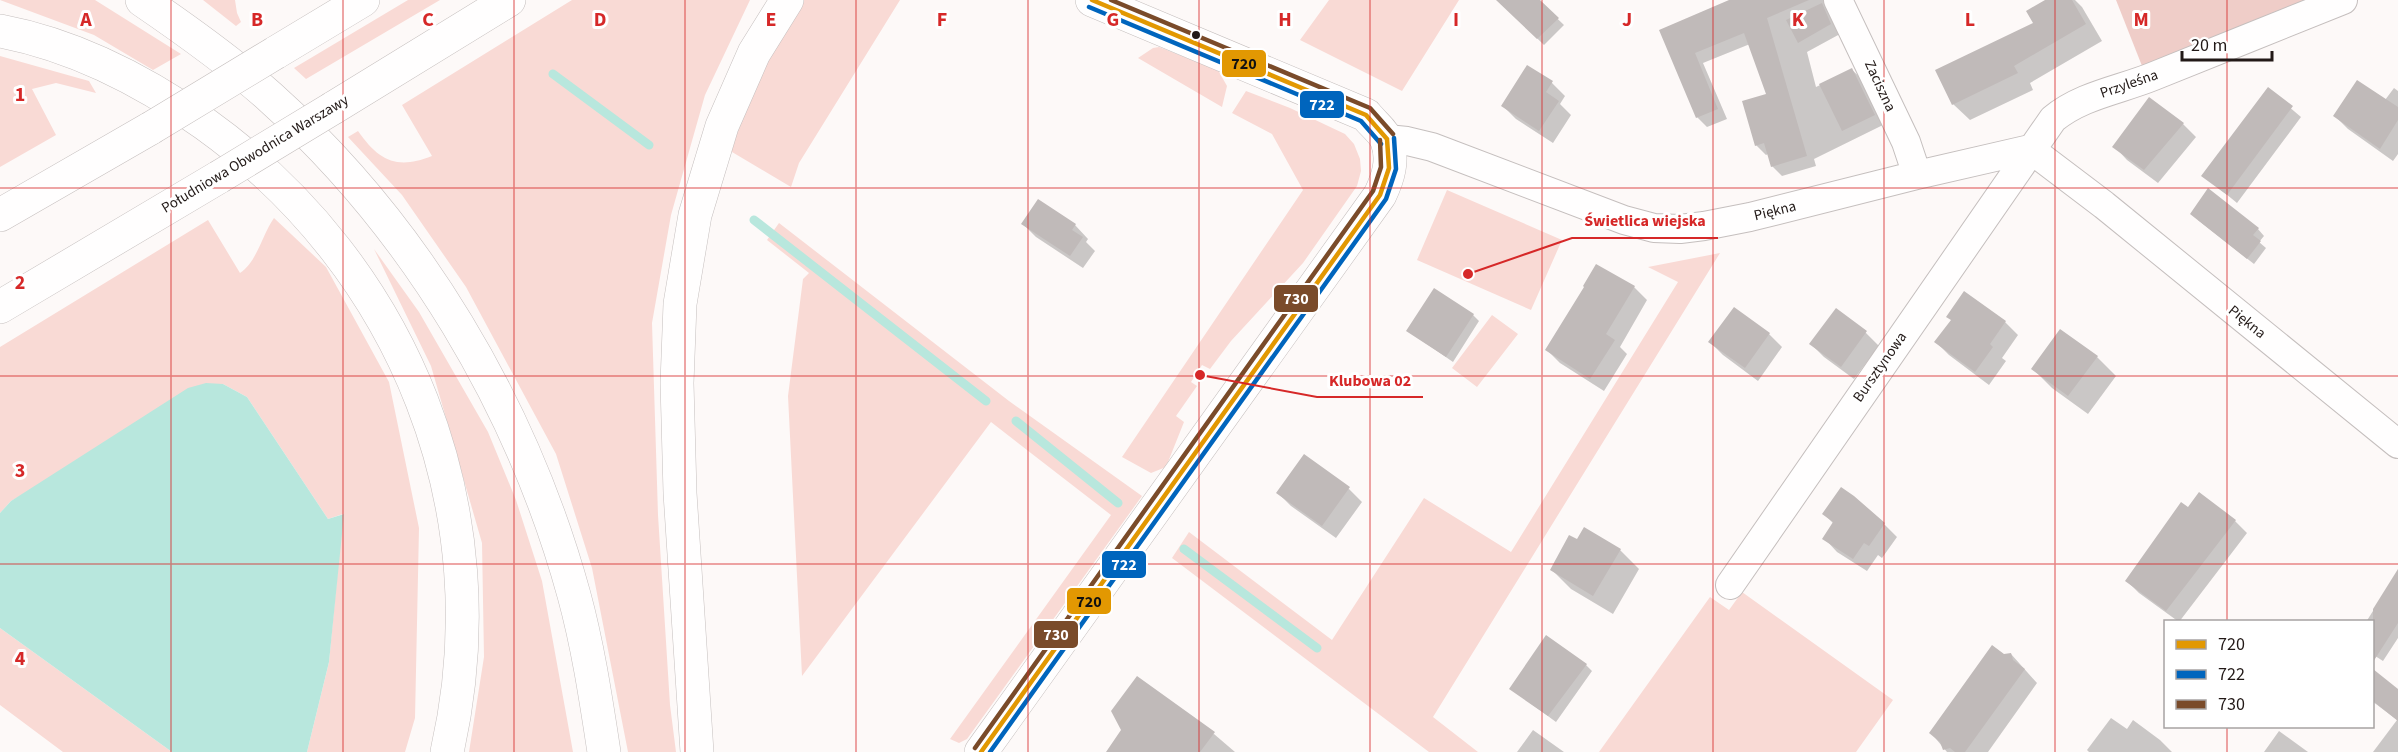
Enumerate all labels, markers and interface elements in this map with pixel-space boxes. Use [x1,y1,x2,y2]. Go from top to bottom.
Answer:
text: A [79,6,92,34]
text: B [251,6,263,34]
text: C [422,6,434,34]
text: D [594,6,606,34]
text: E [766,6,776,34]
text: F [937,6,947,34]
text: G [1107,6,1119,34]
text: H [1278,6,1292,34]
text: I [1453,6,1459,34]
text: J [1622,6,1632,34]
text: K [1792,6,1805,34]
text: L [1965,6,1975,34]
text: M [2133,6,2149,34]
scale bar [2182,24,2272,62]
unlabelled marker [1190,29,1202,41]
text: 20 m [2191,33,2227,58]
line badge: 720 [1221,49,1267,78]
text: 720 [1231,53,1257,75]
street label: Zaciszna [1859,57,1901,115]
street label: Przyleśna [2097,64,2161,104]
text: 1 [15,81,25,109]
street label: Południowa Obwodnica Warszawy [158,90,352,218]
line badge: 722 [1299,90,1345,119]
text: 722 [1309,94,1335,116]
street label: Piękna [1752,196,1798,226]
callout: Świetlica wiejska [1572,204,1718,238]
text: Świetlica wiejska [1584,210,1706,232]
text: 2 [15,269,25,297]
line badge: 730 [1273,284,1319,313]
text: 730 [1283,288,1309,310]
street label: Piękna [2224,300,2270,344]
street label: Bursztynowa [1848,328,1912,406]
callout: Klubowa 02 [1317,363,1423,397]
text: Klubowa 02 [1329,370,1411,392]
text: 3 [15,457,25,485]
line badge: 722 [1101,550,1147,579]
text: 722 [1111,554,1137,576]
line badge: 720 [1066,587,1112,615]
text: 720 [1076,591,1102,613]
line badge: 730 [1033,620,1079,649]
legend [2164,620,2374,728]
text: 730 [1043,624,1069,646]
text: 720 [2218,632,2245,657]
text: 4 [15,645,26,673]
text: 722 [2218,662,2245,687]
text: 730 [2218,692,2245,717]

